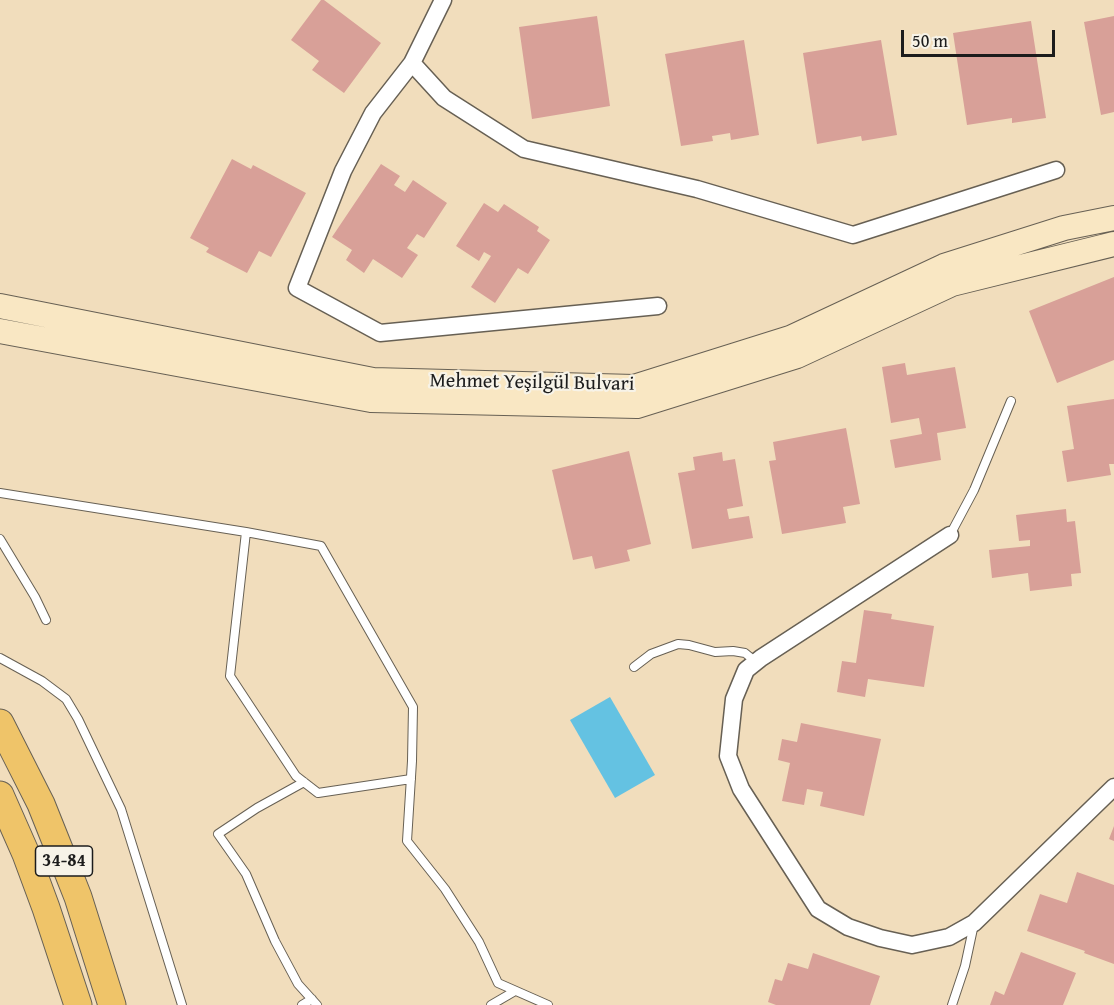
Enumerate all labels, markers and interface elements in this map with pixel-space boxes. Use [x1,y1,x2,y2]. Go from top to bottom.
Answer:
scale bar [904,18,1058,56]
text: 50 m [912,27,948,54]
street label: Mehmet Yeşilgül Bulvari [429,369,635,397]
road number: 34-84 [36,846,92,876]

